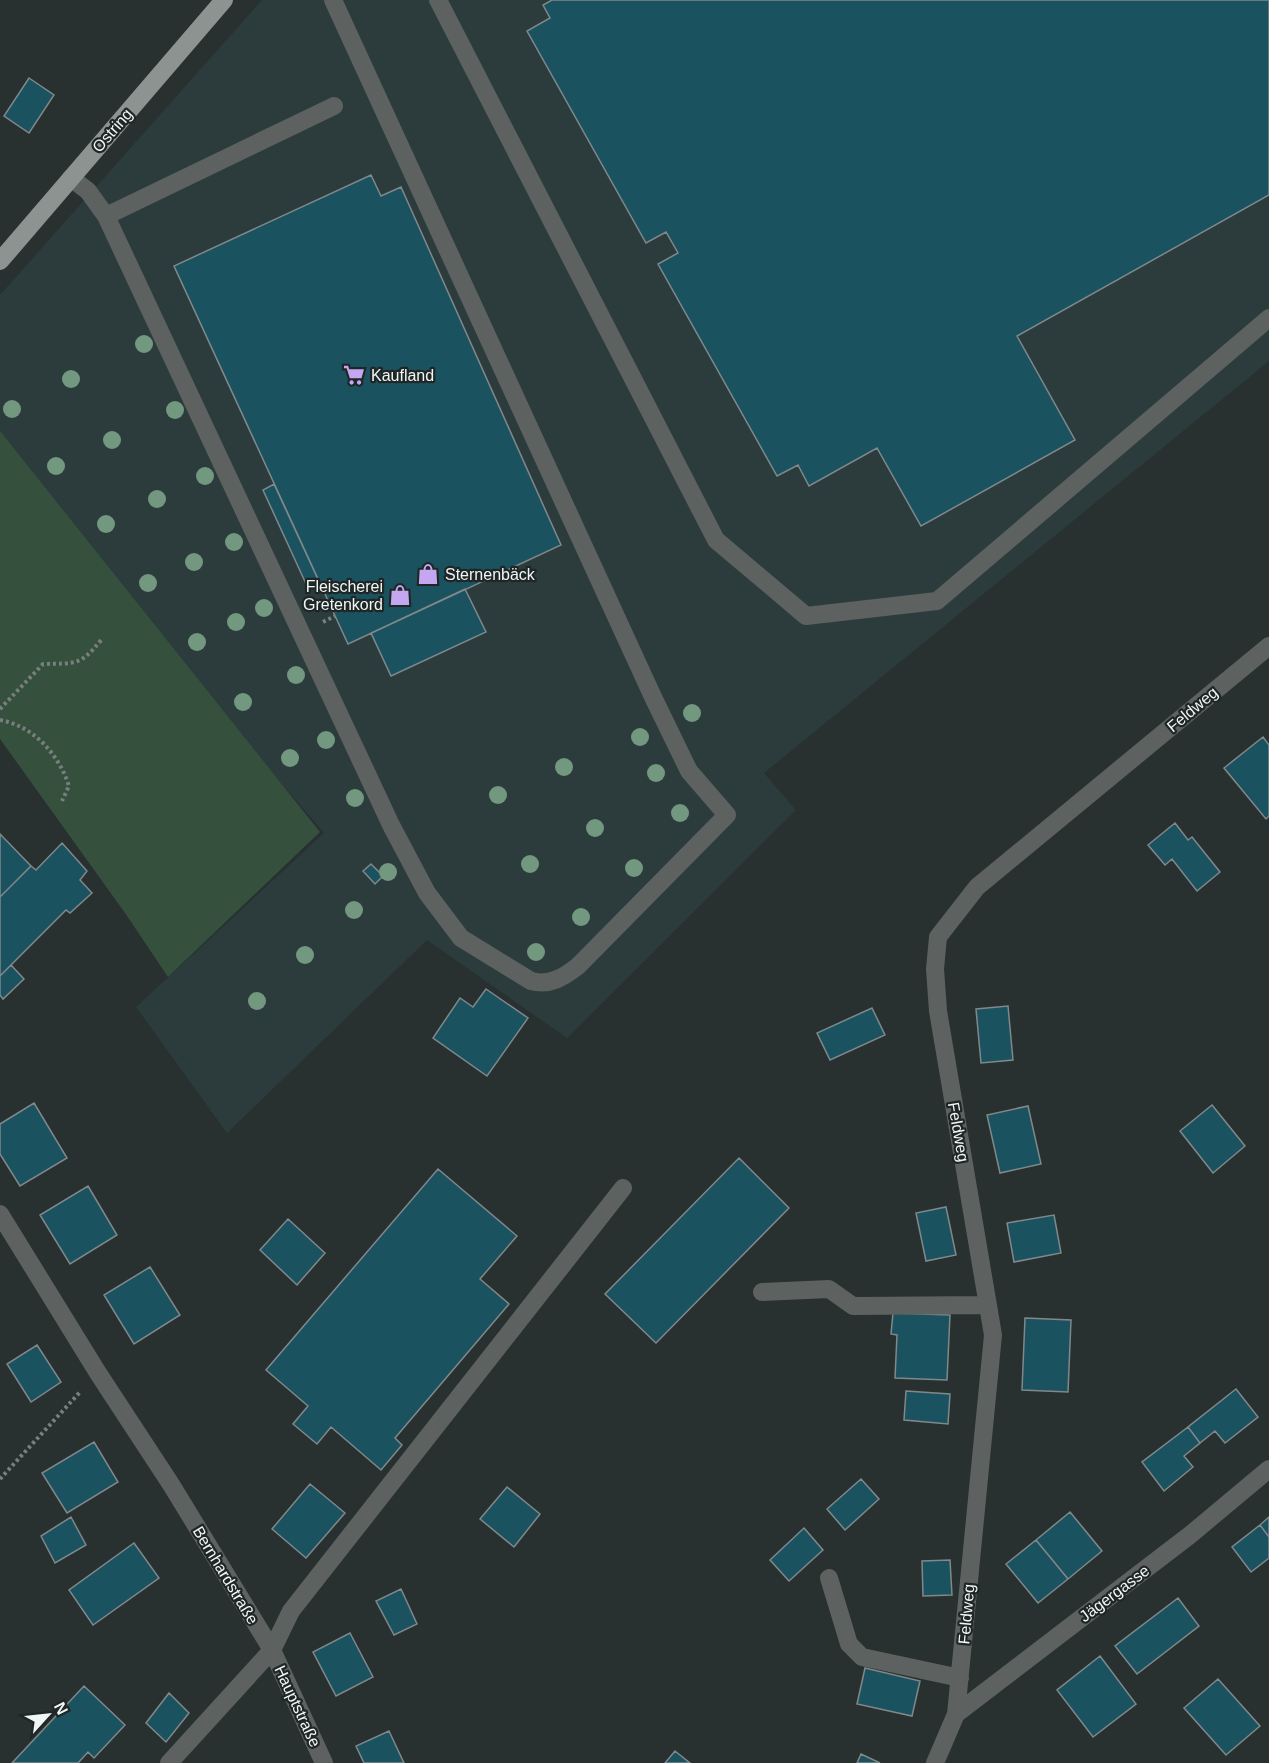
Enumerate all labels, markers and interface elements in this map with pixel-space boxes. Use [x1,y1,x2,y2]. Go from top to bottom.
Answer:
street label: Ostring [89,105,136,155]
supermarket icon: Kaufland [342,363,366,387]
place label: Kaufland [371,367,434,384]
shop icon: Sternenbäck [416,562,440,586]
place label: Sternenbäck [445,566,536,583]
place label: Fleischerei Gretenkord [303,578,383,613]
shop icon: Fleischerei Gretenkord [388,583,412,607]
street label: Feldweg [1164,683,1221,735]
street label: Feldweg [945,1101,972,1163]
street label: Bernhardstraße [190,1523,262,1627]
street label: Jägergasse [1076,1562,1153,1625]
street label: Feldweg [955,1583,978,1645]
street label: Hauptstraße [271,1663,324,1750]
north arrow [18,1685,78,1745]
text: N [51,1699,71,1717]

